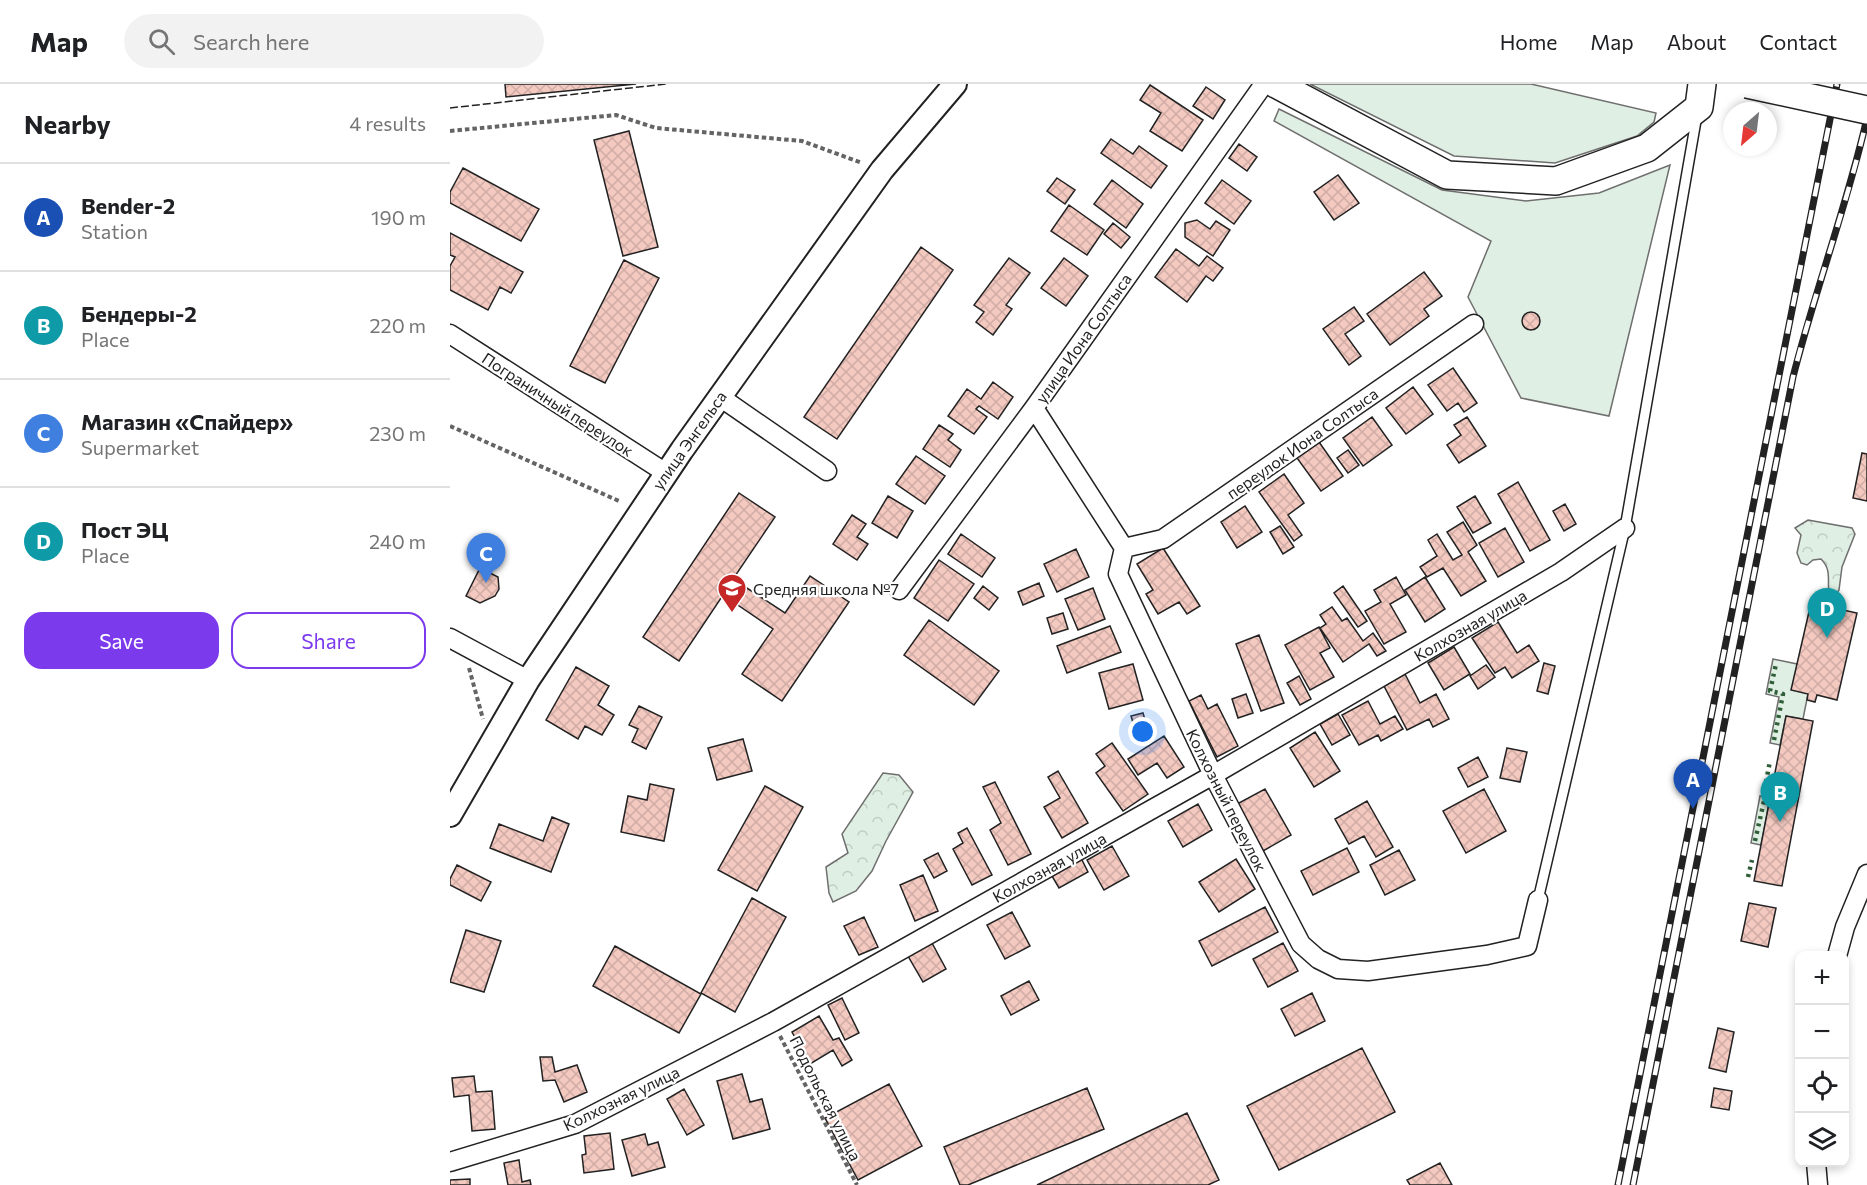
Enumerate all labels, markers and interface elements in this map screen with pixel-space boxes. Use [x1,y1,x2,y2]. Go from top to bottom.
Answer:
search box [124,14,544,68]
text: Map [30,24,88,58]
icon: search [145,25,178,58]
text: Search here [193,28,309,55]
text: Home [1500,29,1557,54]
text: Map [1590,29,1634,54]
text: About [1667,29,1726,54]
text: Contact [1759,29,1837,54]
north arrow [1723,102,1777,156]
text: Nearby [24,108,111,139]
text: 4 results [349,111,426,135]
text: Bender-2 [81,192,175,219]
text: A [36,205,51,229]
text: 190 m [371,205,426,229]
text: Station [81,219,148,243]
street label: улица Иона Солтыса [1031,270,1135,406]
text: Бендеры-2 [81,300,197,327]
text: B [37,313,50,337]
text: 220 m [370,313,426,337]
text: Place [81,327,130,351]
street label: Пограничный переулок [479,348,637,460]
street label: переулок Иона Солтыса [1223,383,1381,503]
street label: улица Энгельса [648,387,730,493]
text: Магазин «Спайдер» [81,408,293,435]
text: C [37,421,50,445]
text: 230 m [369,421,426,445]
text: Supermarket [81,435,199,459]
text: Пост ЭЦ [81,516,168,543]
text: D [36,529,51,553]
text: 240 m [369,529,426,553]
pin: C [466,534,506,583]
text: Place [81,543,130,567]
school or university icon: Средняя школа №7 [716,572,748,614]
place label: Средняя школа №7 [753,579,899,598]
street label: Колхозная улица [1410,585,1530,665]
pin: D [1808,588,1846,638]
button: Save [24,612,219,669]
button: Share [231,612,426,669]
your location [1128,717,1157,746]
street label: Колхозный переулок [1183,726,1271,875]
pin: A [1674,760,1712,809]
pin: B [1760,772,1800,822]
street label: Колхозная улица [989,828,1109,906]
map controls [1795,951,1849,1167]
button: + [1795,951,1849,1005]
button: − [1795,1005,1849,1059]
street label: Подольская улица [786,1032,866,1164]
button: locate [1795,1059,1849,1113]
street label: Колхозная улица [560,1062,682,1134]
button: layers [1795,1113,1849,1167]

